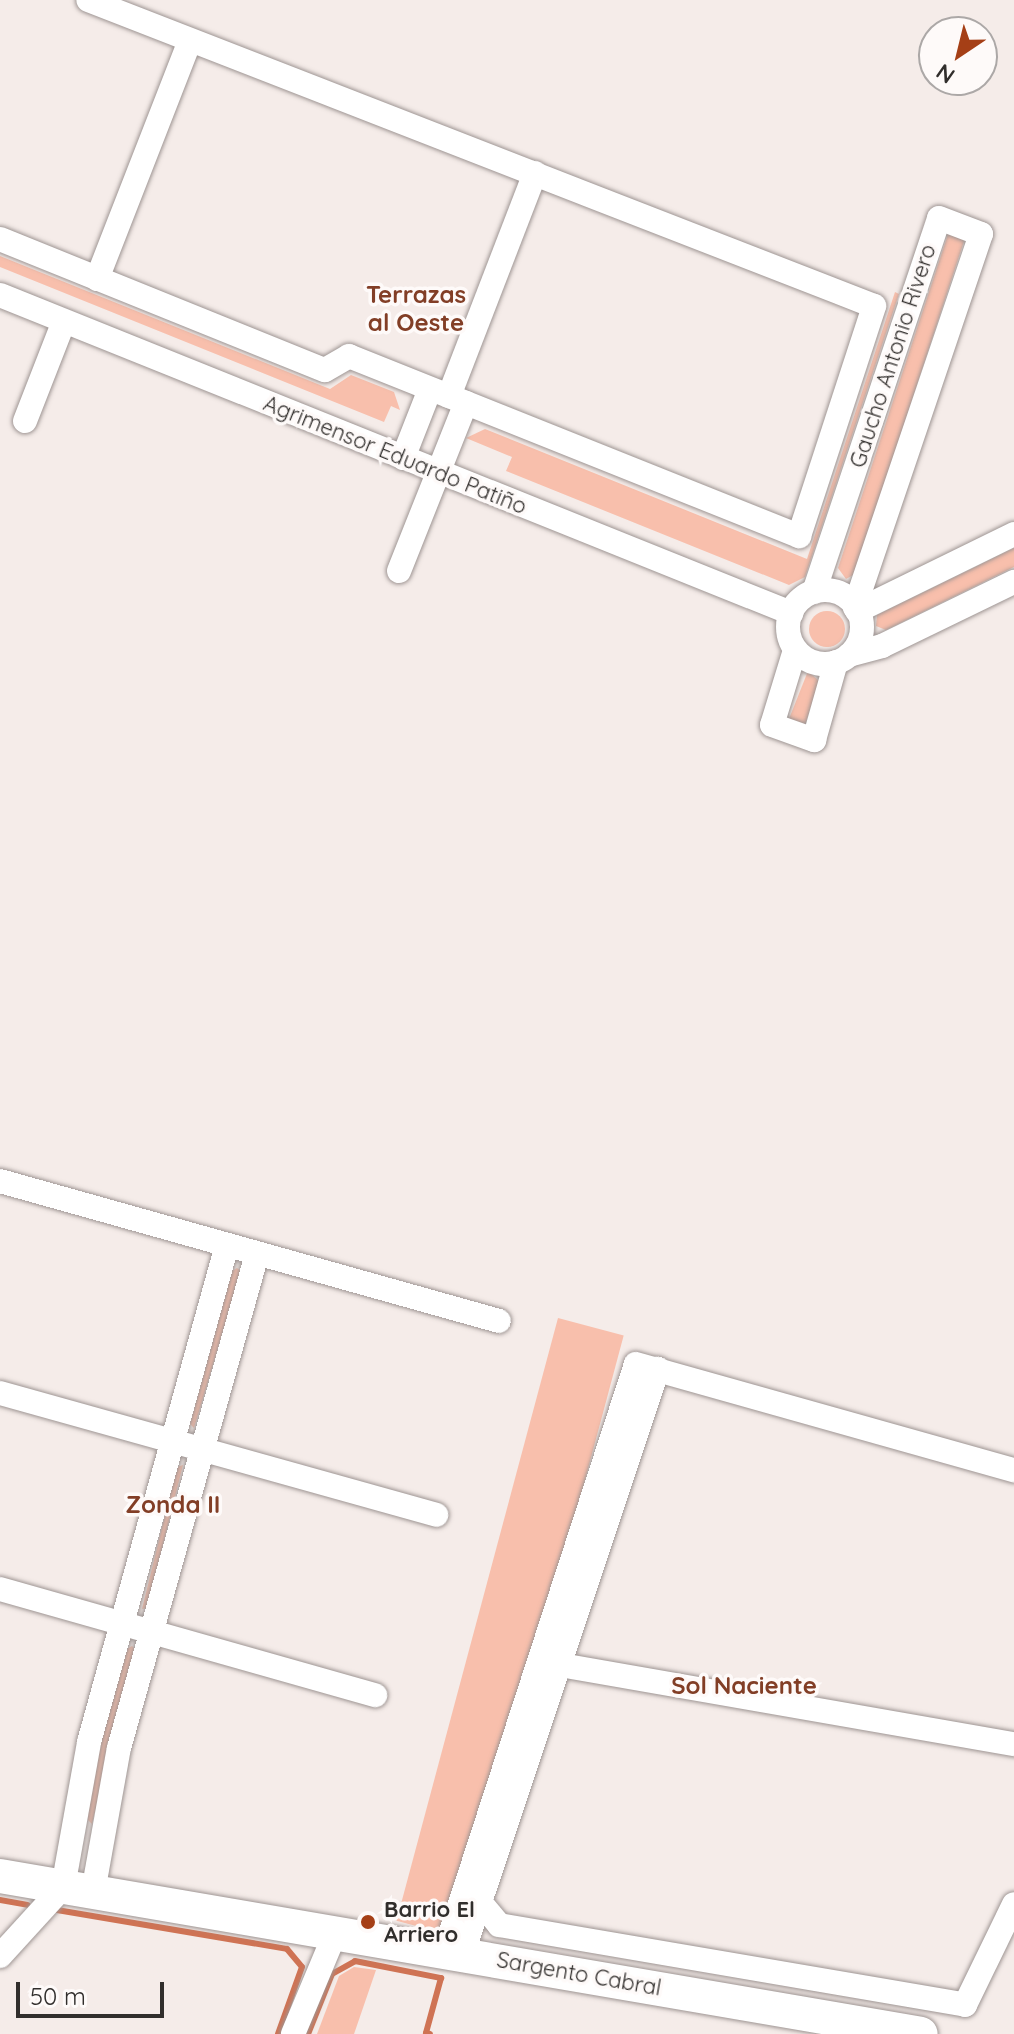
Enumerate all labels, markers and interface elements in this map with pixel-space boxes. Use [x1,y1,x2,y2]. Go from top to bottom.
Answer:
north arrow [918,16,998,96]
text: N [931,58,960,90]
street label: Gaucho Antonio Rivero [844,241,942,471]
district label: Terrazas al Oeste [366,281,466,337]
street label: Agrimensor Eduardo Patiño [260,390,530,520]
district label: Zonda II [126,1491,220,1519]
district label: Sol Naciente [671,1672,817,1700]
place label: Barrio El Arriero [384,1896,475,1948]
marker: Barrio El Arriero [359,1913,377,1931]
street label: Sargento Cabral [495,1947,663,2001]
scale bar [20,1966,168,2016]
text: 50 m [30,1981,86,2011]

